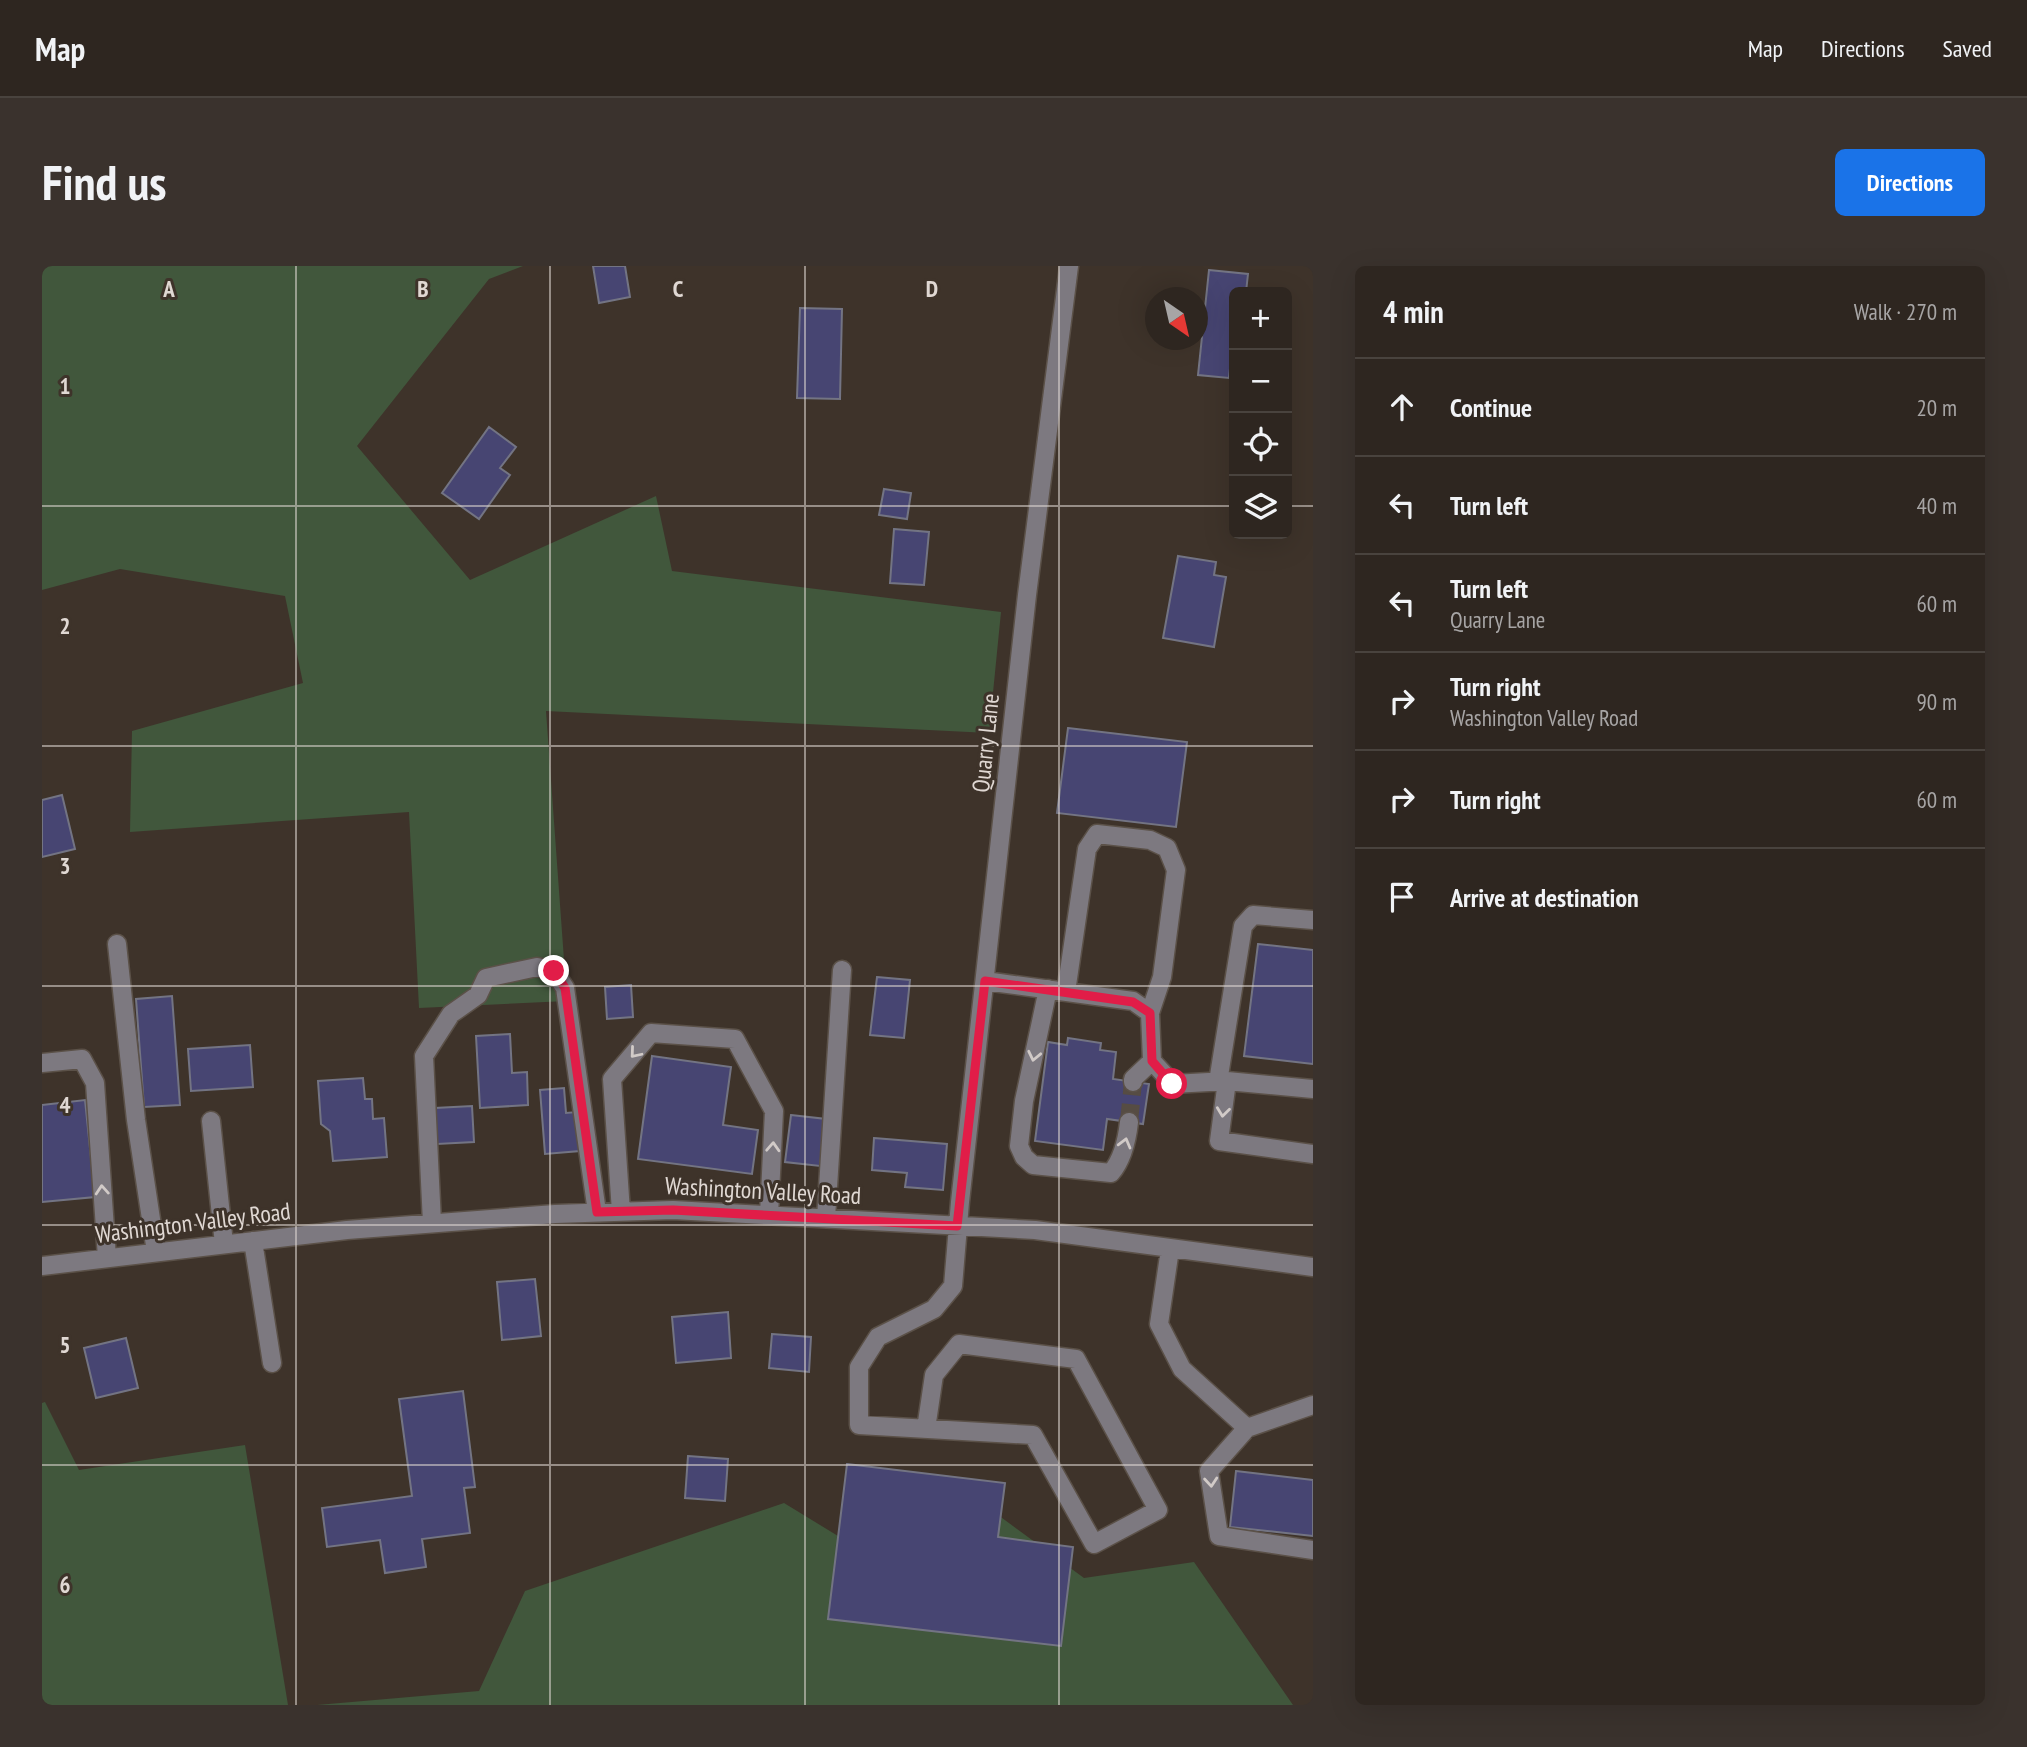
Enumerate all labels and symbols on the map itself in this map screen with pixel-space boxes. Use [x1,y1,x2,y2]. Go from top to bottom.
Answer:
text: A [162,274,175,303]
text: B [417,274,429,303]
text: C [673,274,684,303]
text: D [926,274,938,303]
north arrow [1145,287,1208,350]
text: 1 [60,371,71,400]
text: 2 [60,611,71,640]
street label: Quarry Lane [965,692,1006,794]
text: 3 [60,851,71,880]
route end [538,955,569,986]
one-way arrow [630,1045,643,1057]
one-way arrow [1027,1050,1042,1062]
route start [1156,1068,1187,1099]
text: 4 [60,1090,71,1119]
one-way arrow [1215,1106,1230,1118]
one-way arrow [1116,1137,1131,1149]
one-way arrow [765,1141,780,1152]
street label: Washington Valley Road [664,1170,862,1211]
one-way arrow [95,1184,110,1195]
street label: Washington Valley Road [94,1195,292,1250]
text: 5 [60,1330,71,1359]
one-way arrow [1203,1477,1218,1488]
text: 6 [60,1570,71,1599]

